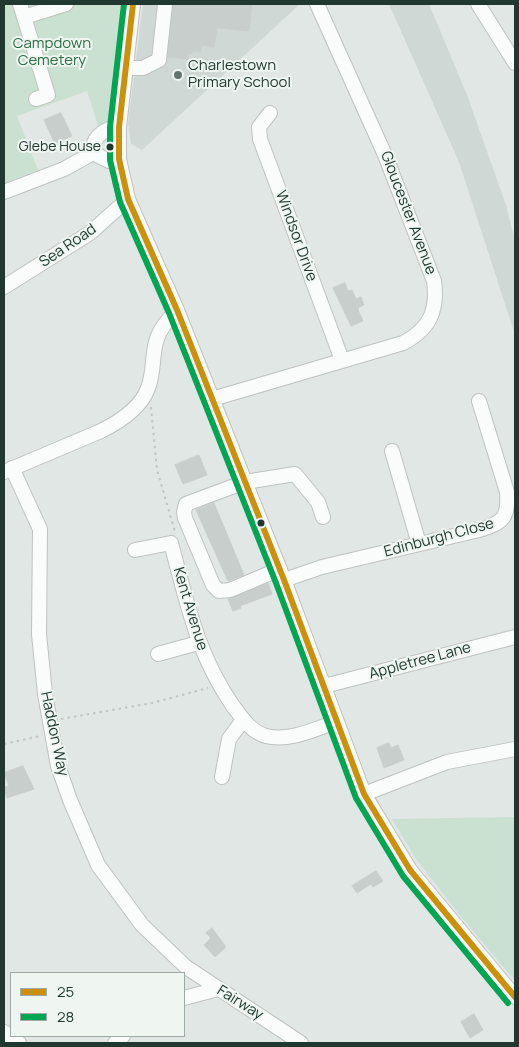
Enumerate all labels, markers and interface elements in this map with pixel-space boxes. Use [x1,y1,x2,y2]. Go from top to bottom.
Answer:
park label: Campdown Cemetery [13,35,91,70]
place label: Charlestown Primary School [188,57,291,92]
marker: Charlestown Primary School [172,69,184,81]
place label: Glebe House [19,139,101,155]
marker: Glebe House [105,142,115,152]
street label: Gloucester Avenue [376,149,440,277]
street label: Windsor Drive [271,188,321,284]
street label: Sea Road [36,220,100,272]
street label: Edinburgh Close [382,515,496,561]
unlabelled marker [256,518,266,528]
street label: Kent Avenue [169,565,211,653]
street label: Appletree Lane [367,639,473,683]
street label: Haddon Way [36,690,72,778]
legend [10,972,185,1037]
text: 25 [57,981,74,1002]
street label: Fairway [213,982,267,1024]
text: 28 [57,1006,74,1027]

